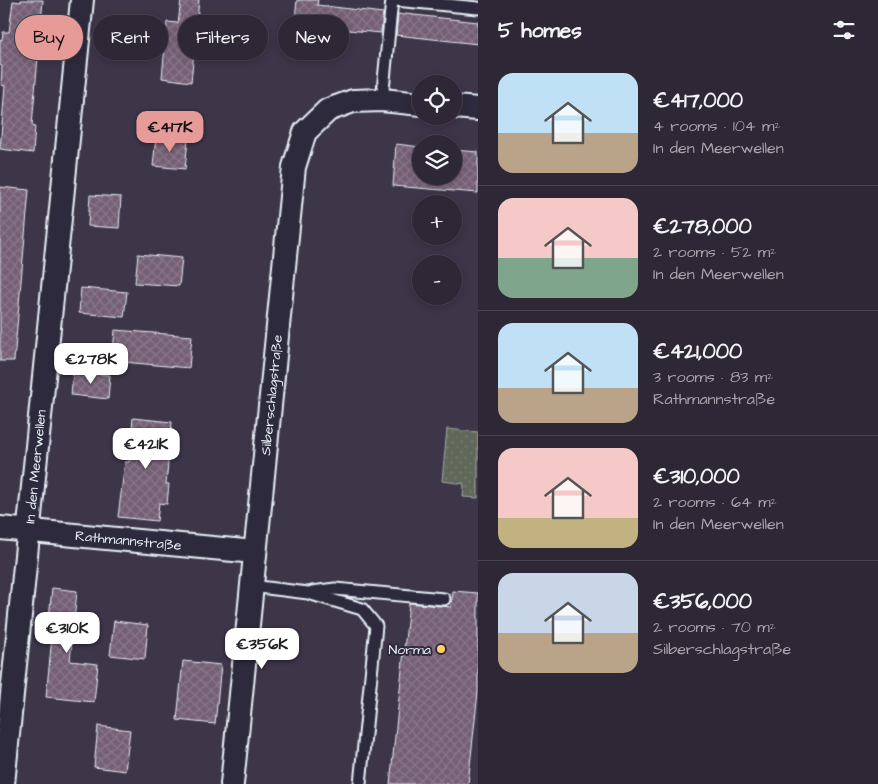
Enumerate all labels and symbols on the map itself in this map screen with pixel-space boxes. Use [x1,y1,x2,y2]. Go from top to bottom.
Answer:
pin: €417K [135,110,205,153]
street label: Silberschlagstraße [256,333,288,456]
pin: €278K [56,342,126,385]
street label: In den Meerwellen [20,409,52,525]
pin: €421K [111,428,181,470]
street label: Rathmannstraße [74,526,183,556]
pin: €310K [32,612,102,654]
pin: €356K [227,628,297,670]
place label: Norma [389,640,431,660]
marker: Norma [435,643,447,655]

